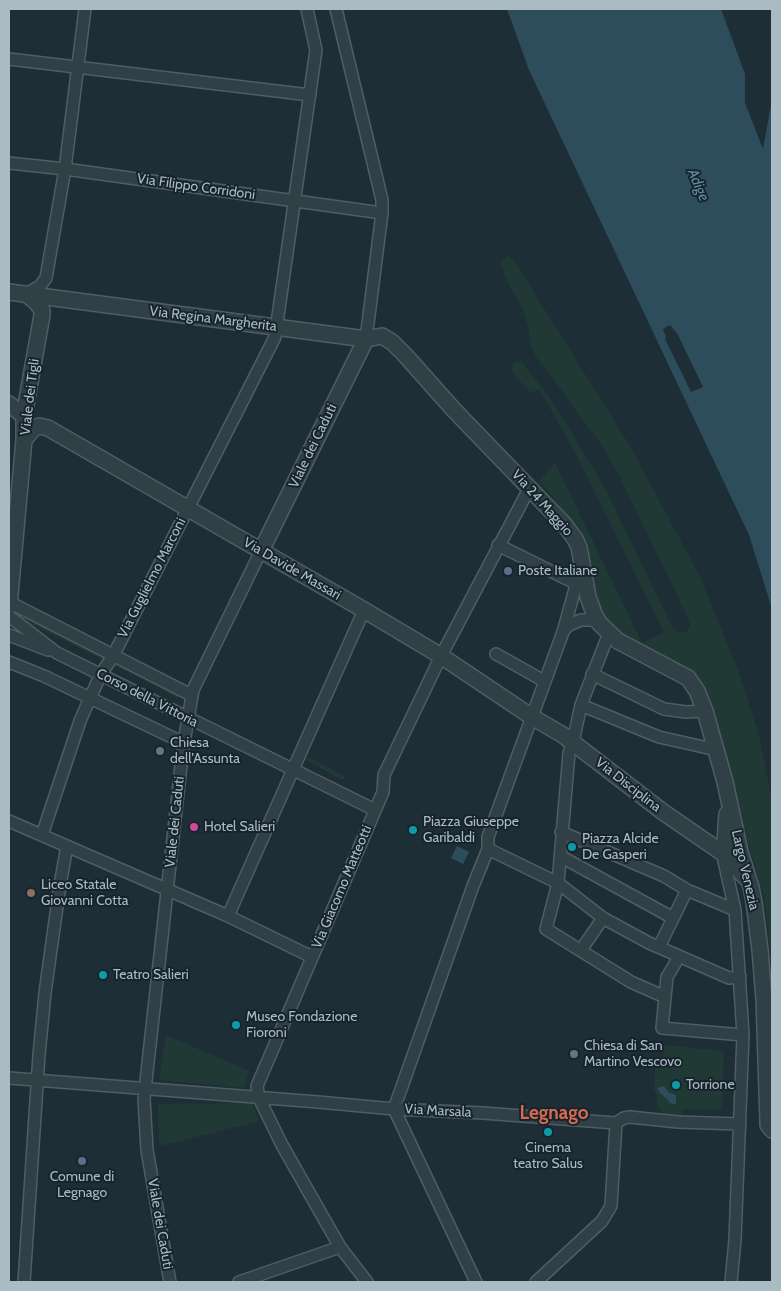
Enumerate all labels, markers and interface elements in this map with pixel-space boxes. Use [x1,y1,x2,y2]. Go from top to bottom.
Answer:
water label: Adige [683,166,713,204]
street label: Via Filippo Corridoni [136,170,256,204]
street label: Via Regina Margherita [148,303,278,335]
street label: Viale dei Tigli [17,358,43,436]
street label: Viale dei Caduti [285,401,341,491]
street label: Via 24 Maggio [508,466,576,540]
street label: Via Guglielmo Marconi [114,515,190,641]
street label: Via Davide Massari [240,534,344,604]
place label: Poste Italiane [518,563,597,579]
marker: Poste Italiane [502,565,514,577]
street label: Corso della Vittoria [93,665,201,731]
place label: Chiesa dell'Assunta [170,735,240,768]
marker: Chiesa dell'Assunta [154,745,166,757]
street label: Via Disciplina [592,754,664,816]
street label: Viale dei Caduti [162,776,188,868]
place label: Piazza Giuseppe Garibaldi [423,814,519,846]
place label: Hotel Salieri [204,819,275,835]
marker: Hotel Salieri [188,821,200,833]
street label: Via Giacomo Matteotti [308,823,376,951]
marker: Piazza Giuseppe Garibaldi [407,824,419,836]
street label: Largo Venezia [728,828,762,912]
place label: Piazza Alcide De Gasperi [582,831,659,864]
marker: Piazza Alcide De Gasperi [566,841,578,853]
place label: Liceo Statale Giovanni Cotta [41,877,128,910]
marker: Liceo Statale Giovanni Cotta [25,887,37,899]
place label: Teatro Salieri [113,967,189,983]
marker: Teatro Salieri [97,969,109,981]
place label: Museo Fondazione Fioroni [246,1009,357,1042]
marker: Museo Fondazione Fioroni [230,1019,242,1031]
place label: Chiesa di San Martino Vescovo [584,1038,682,1070]
marker: Chiesa di San Martino Vescovo [568,1048,580,1060]
place label: Torrione [686,1077,735,1093]
marker: Torrione [670,1079,682,1091]
street label: Via Marsala [404,1101,472,1121]
district label: Legnago [520,1102,588,1124]
marker: Cinema teatro Salus [542,1126,554,1138]
place label: Cinema teatro Salus [513,1140,583,1172]
marker: Comune di Legnago [76,1155,88,1167]
place label: Comune di Legnago [50,1169,114,1202]
street label: Viale dei Caduti [144,1177,176,1271]

